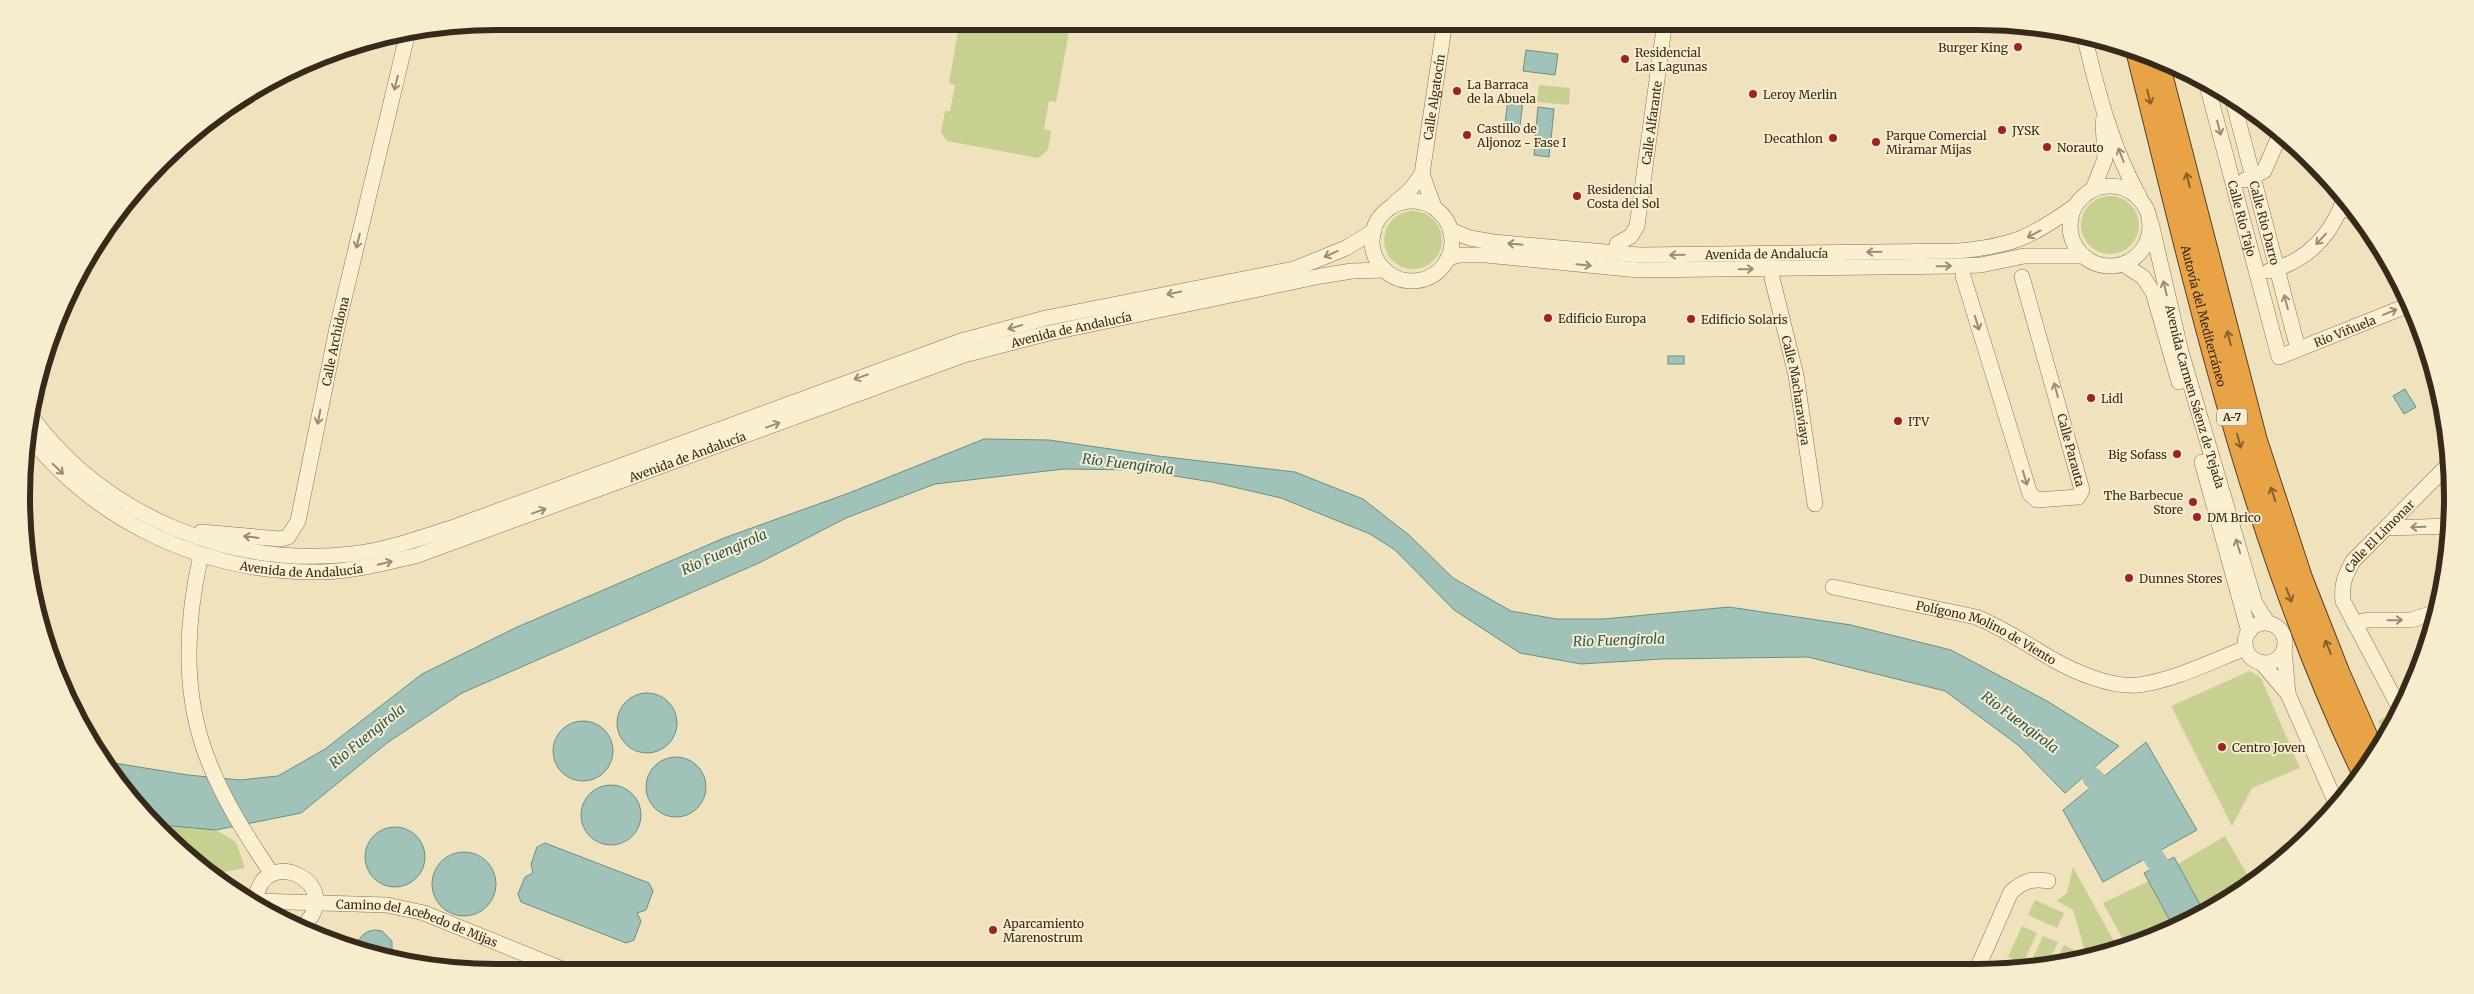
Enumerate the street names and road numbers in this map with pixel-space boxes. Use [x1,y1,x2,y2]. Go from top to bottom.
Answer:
street label: Calle Algatocín [1420,53,1447,141]
street label: Calle Alfarante [1638,80,1664,166]
street label: Calle Rio Tajo [2225,179,2260,258]
street label: Calle Rio Darro [2247,179,2283,266]
street label: Autovía del Mediterráneo [2178,242,2230,388]
street label: Avenida de Andalucía [1704,245,1829,262]
street label: Calle Archidona [318,294,352,387]
street label: Avenida Carmen Sáenz de Tejada [2163,302,2228,490]
street label: Avenida de Andalucía [1008,308,1133,350]
street label: Rio Viñuela [2311,311,2378,350]
street label: Calle Macharaviaya [1779,334,1814,447]
road number: A-7 [2217,408,2247,426]
street label: Calle Parauta [2054,412,2088,489]
street label: Avenida de Andalucía [626,428,748,485]
street label: Calle El Limonar [2341,496,2418,575]
street label: Avenida de Andalucía [238,557,365,580]
street label: Polígono Molino de Viento [1915,597,2059,667]
street label: Camino del Acebedo de Mijas [336,896,500,950]

